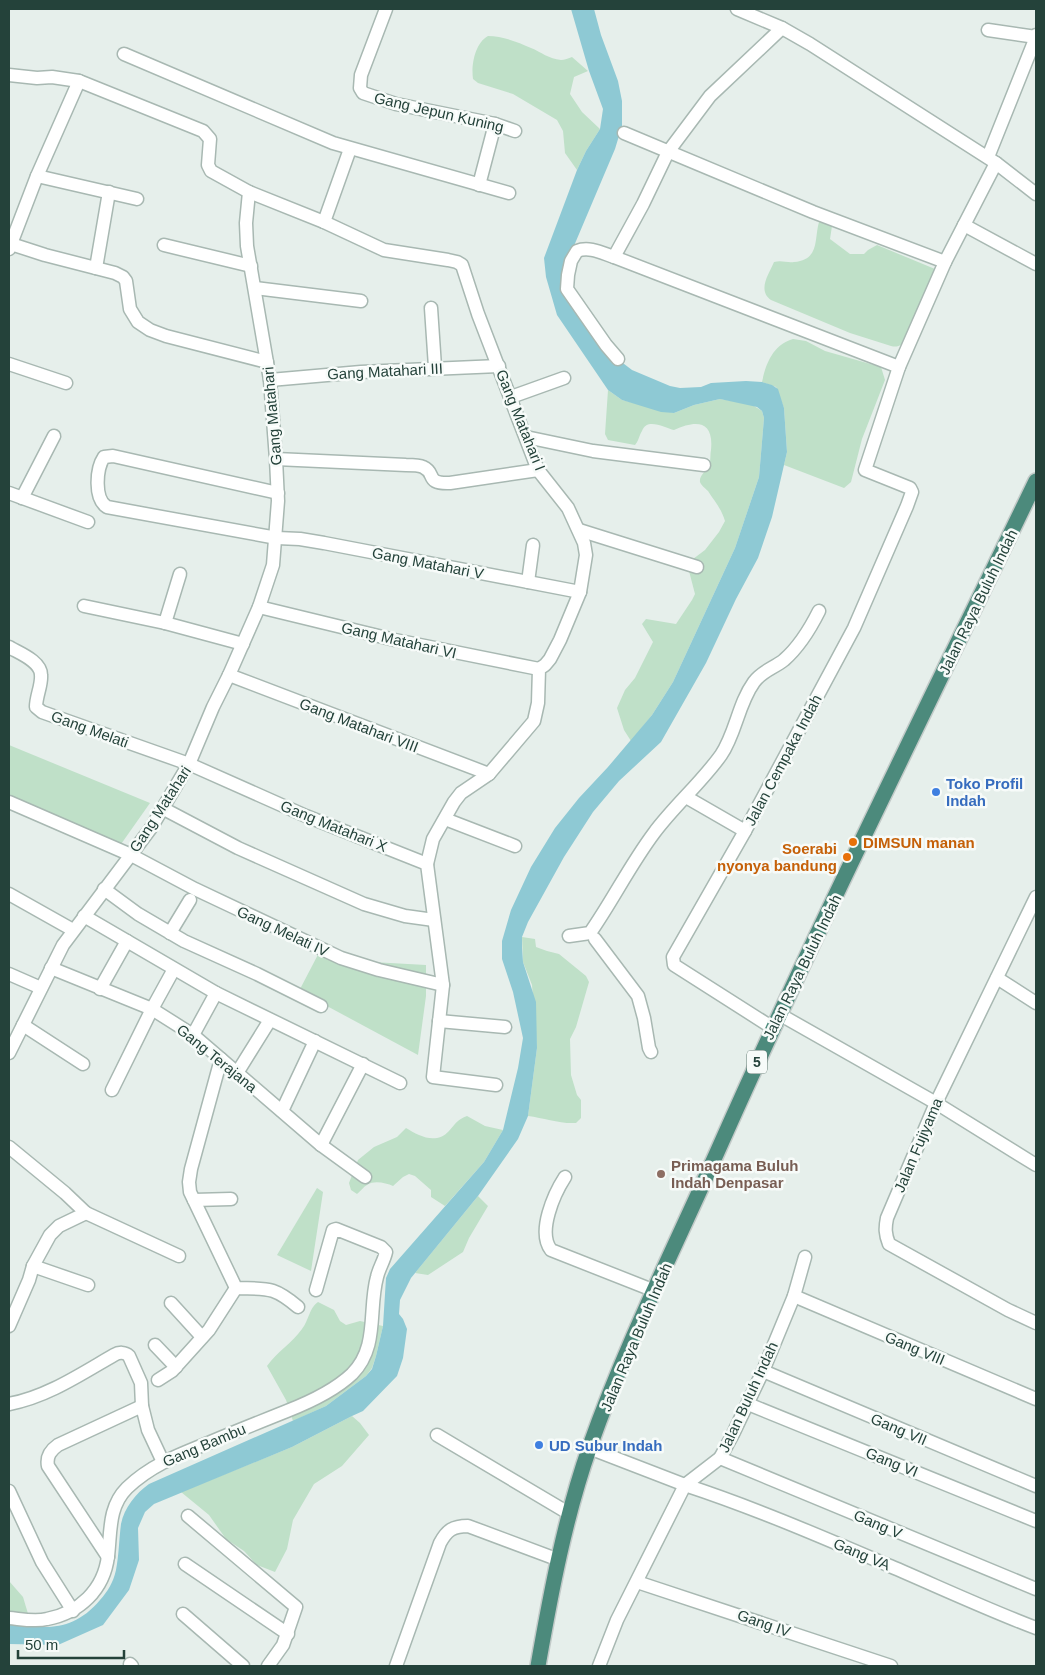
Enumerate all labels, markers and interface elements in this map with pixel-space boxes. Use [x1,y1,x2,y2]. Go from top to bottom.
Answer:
street label: Gang Jepun Kuning [372,89,506,135]
street label: Gang Matahari III [327,359,443,383]
street label: Gang Matahari [259,366,285,466]
street label: Gang Matahari I [493,367,549,473]
street label: Jalan Raya Buluh Indah [935,527,1021,677]
street label: Gang Matahari V [371,544,485,582]
street label: Gang Matahari VI [340,618,458,662]
street label: Jalan Cempaka Indah [741,692,825,828]
street label: Gang Matahari VIII [297,695,421,755]
street label: Gang Melati [49,707,131,751]
street label: Gang Matahari [126,763,194,855]
place label: Toko Profil Indah [946,775,1023,809]
marker: Toko Profil Indah [930,786,942,798]
street label: Gang Matahari X [278,797,390,855]
place label: DIMSUN manan [863,834,975,851]
marker: DIMSUN manan [847,836,859,848]
place label: Soerabi nyonya bandung [717,840,837,874]
marker: Soerabi nyonya bandung [841,851,853,863]
street label: Jalan Raya Buluh Indah [759,892,845,1042]
street label: Gang Melati IV [234,902,332,960]
street label: Gang Terajana [174,1021,261,1096]
road number: 5 [747,1050,767,1074]
street label: Jalan Fujiyama [890,1095,946,1195]
place label: Primagama Buluh Indah Denpasar [671,1157,799,1191]
marker: Primagama Buluh Indah Denpasar [655,1168,667,1180]
street label: Jalan Raya Buluh Indah [597,1260,675,1414]
street label: Gang VIII [883,1328,947,1368]
street label: Jalan Buluh Indah [715,1339,781,1455]
street label: Gang VII [868,1410,930,1448]
street label: Gang Bambu [160,1420,248,1470]
place label: UD Subur Indah [549,1437,662,1454]
marker: UD Subur Indah [533,1439,545,1451]
street label: Gang VI [863,1444,921,1480]
street label: Gang V [851,1506,905,1542]
street label: Gang VA [831,1534,893,1574]
street label: Gang IV [735,1606,793,1640]
scale bar [18,1628,124,1660]
text: 50 m [25,1636,58,1653]

